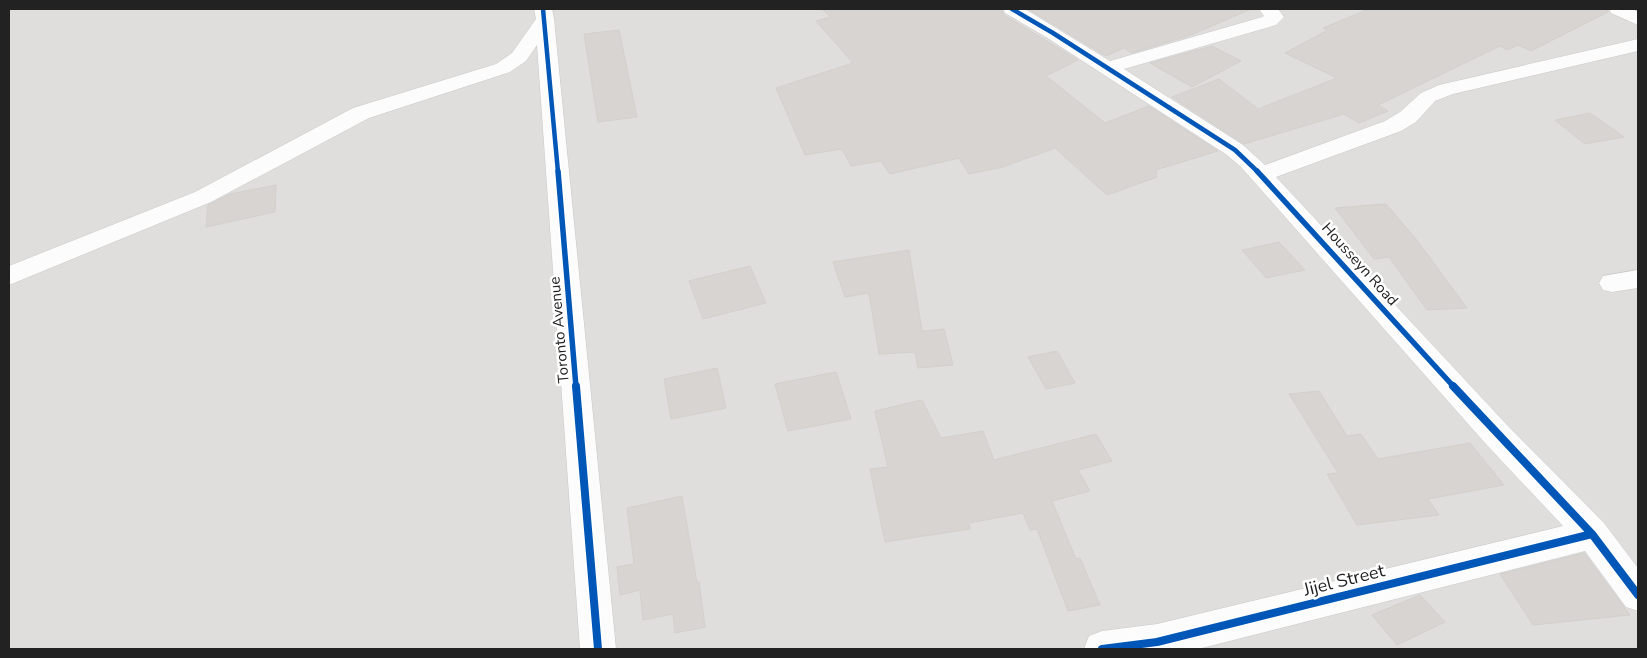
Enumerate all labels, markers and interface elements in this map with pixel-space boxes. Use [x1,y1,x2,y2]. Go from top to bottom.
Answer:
street label: Housseyn Road [1317,218,1403,310]
street label: Toronto Avenue [544,276,574,384]
street label: Jijel Street [1300,558,1388,602]

